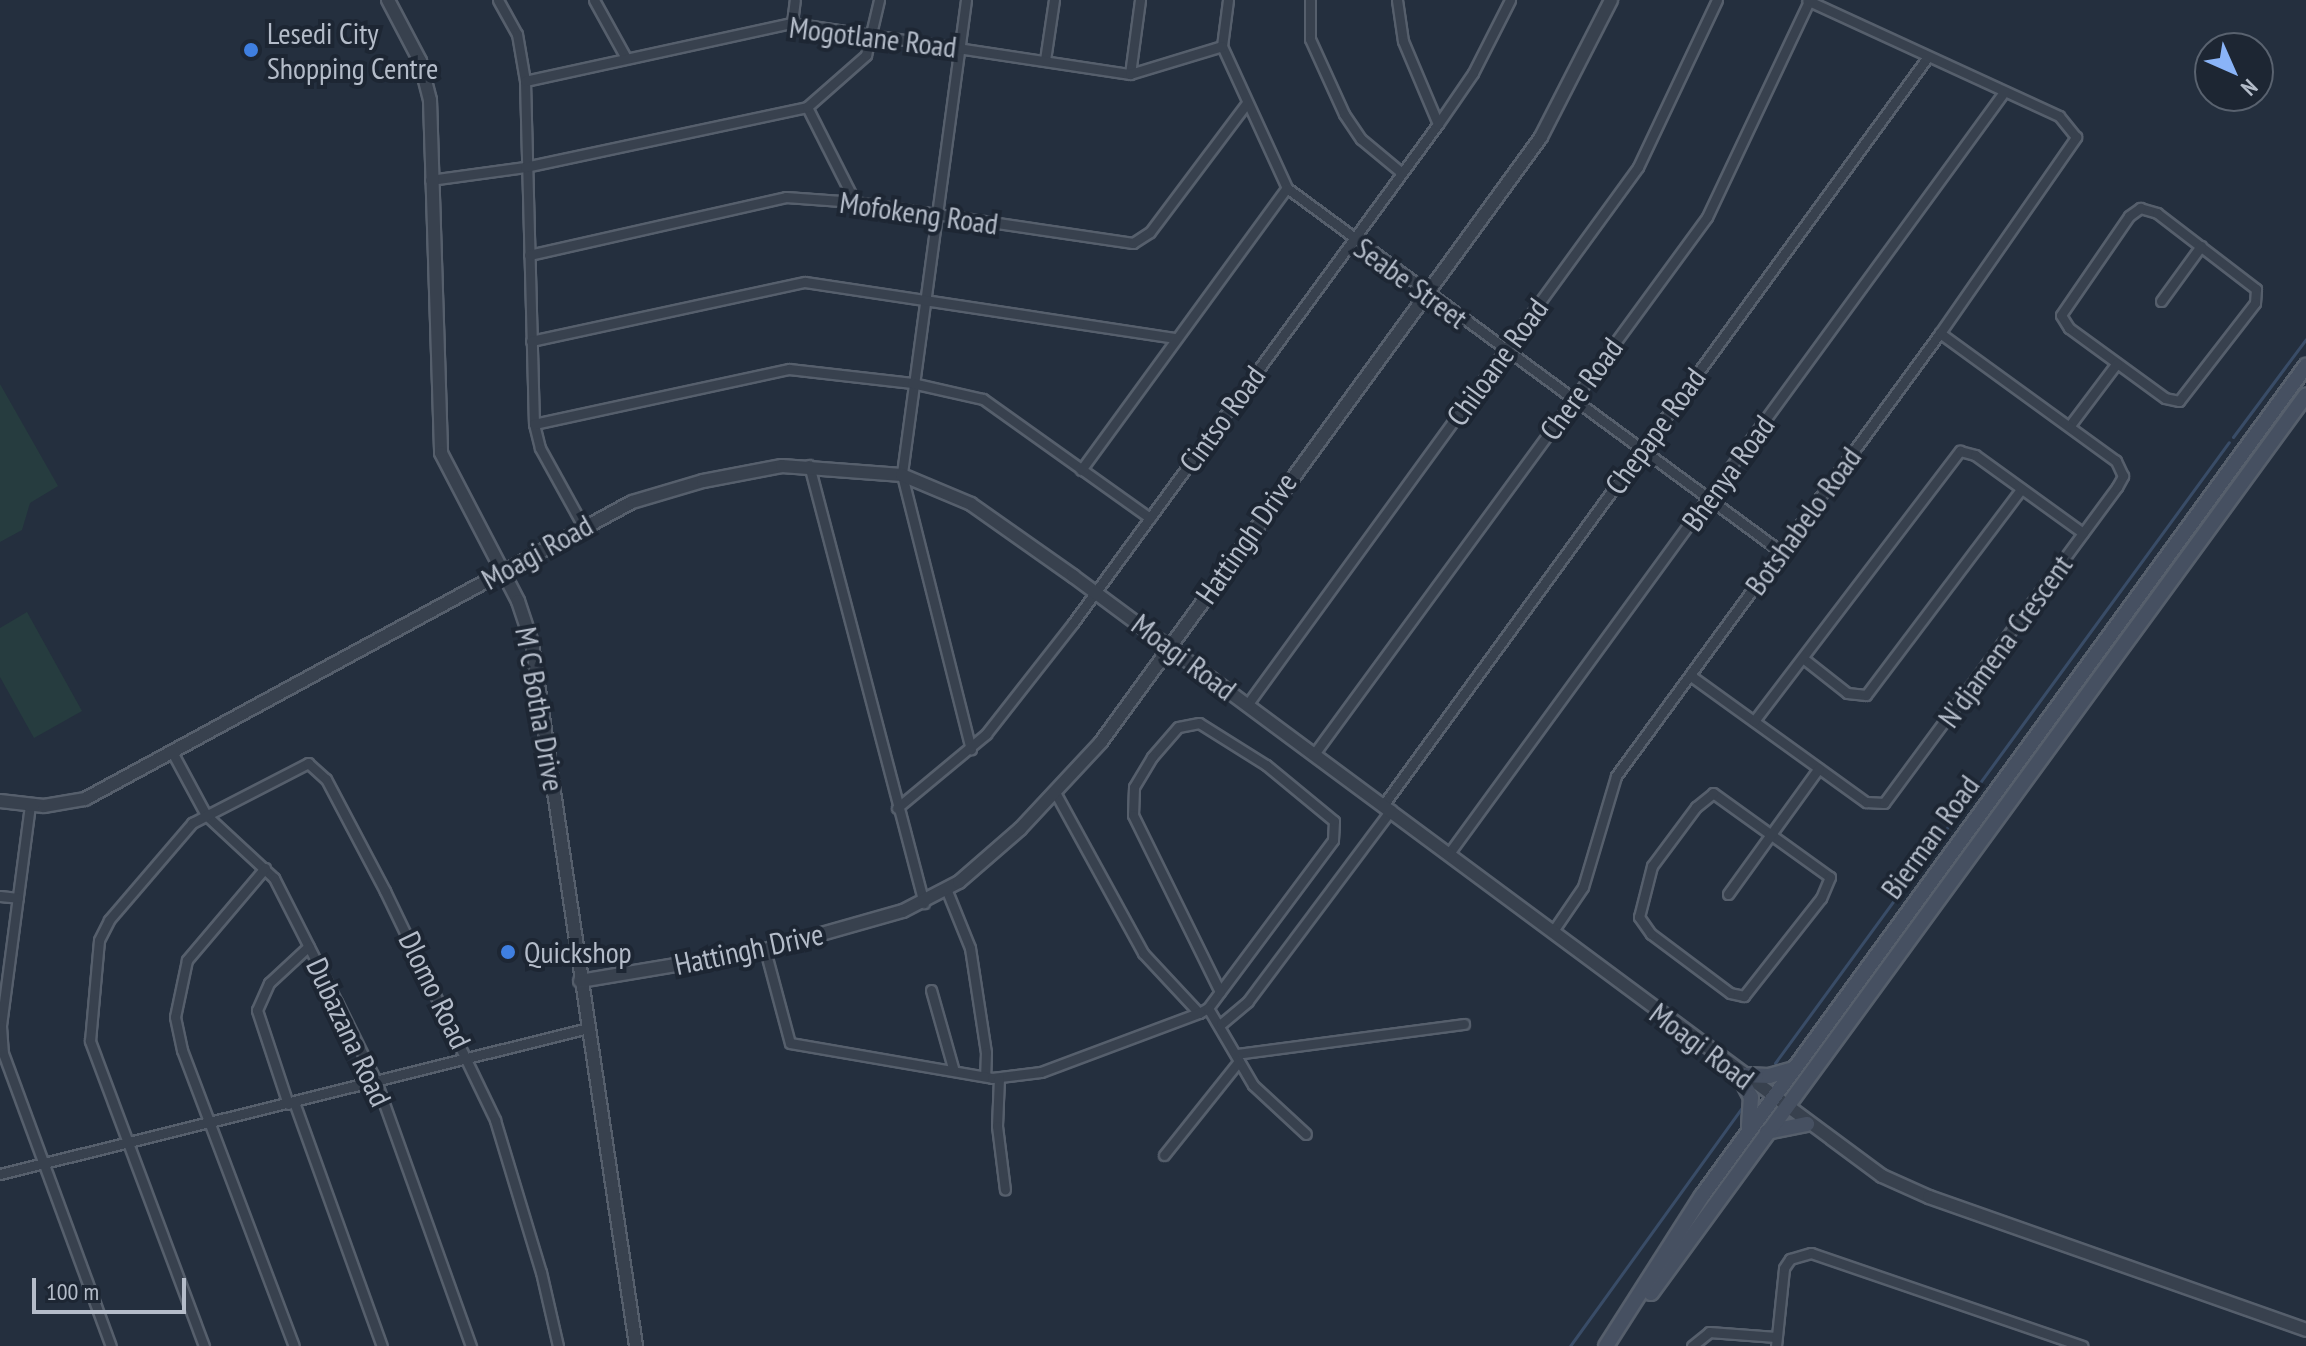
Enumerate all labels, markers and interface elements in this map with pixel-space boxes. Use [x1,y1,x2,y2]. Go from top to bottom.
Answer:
street label: Mogotlane Road [787,9,959,65]
place label: Lesedi City Shopping Centre [267,15,438,86]
north arrow [2194,32,2274,112]
marker: Lesedi City Shopping Centre [242,41,260,59]
text: N [2235,73,2264,102]
street label: Mofokeng Road [837,184,1001,242]
street label: Seabe Street [1347,230,1475,336]
street label: Chiloane Road [1439,291,1555,433]
street label: Chere Road [1532,331,1630,447]
street label: Cintso Road [1171,359,1273,479]
street label: Chepape Road [1597,361,1713,501]
street label: Bhenya Road [1674,408,1782,538]
street label: Botshabelo Road [1737,440,1869,602]
street label: Hattingh Drive [1188,466,1304,610]
street label: Moagi Road [475,507,599,597]
street label: N'djamena Crescent [1930,548,2080,734]
street label: Moagi Road [1125,606,1243,708]
street label: M C Botha Drive [508,624,572,794]
street label: Bierman Road [1873,768,1987,906]
street label: Hattingh Drive [671,916,827,982]
street label: Dlomo Road [391,926,479,1054]
place label: Quickshop [524,934,632,970]
marker: Quickshop [499,943,517,961]
street label: Dubazana Road [299,952,399,1112]
street label: Moagi Road [1643,995,1761,1097]
scale bar [36,1262,190,1312]
text: 100 m [46,1276,99,1307]

